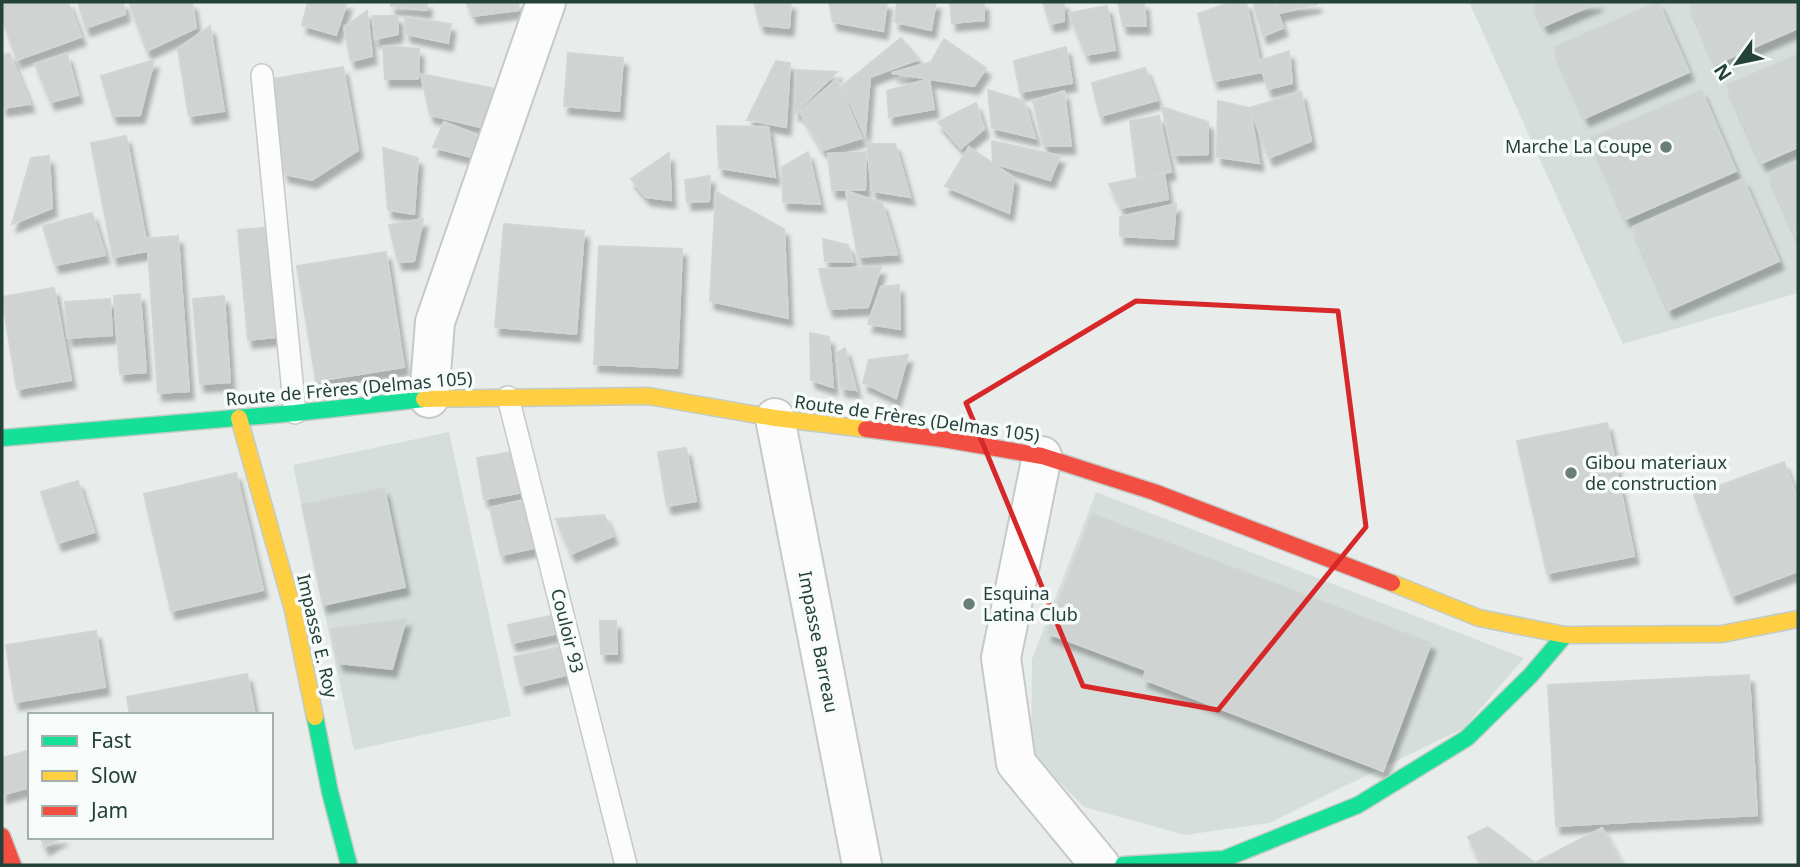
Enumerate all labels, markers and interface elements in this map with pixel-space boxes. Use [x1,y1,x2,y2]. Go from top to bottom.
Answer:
north arrow [1702,28,1772,98]
text: N [1708,59,1738,86]
place label: Marche La Coupe [1505,134,1652,158]
marker: Marche La Coupe [1658,139,1674,155]
street label: Route de Frères (Delmas 105) [225,365,473,411]
street label: Route de Frères (Delmas 105) [793,389,1041,447]
place label: Gibou materiaux de construction [1585,450,1727,495]
marker: Gibou materiaux de construction [1563,465,1579,481]
street label: Impasse Barreau [793,569,844,715]
street label: Impasse E. Roy [292,571,344,701]
place label: Esquina Latina Club [983,581,1078,626]
street label: Couloir 93 [546,586,590,676]
marker: Esquina Latina Club [961,596,977,612]
legend [28,713,273,839]
text: Fast [91,726,132,754]
text: Slow [91,761,137,789]
text: Jam [89,796,128,824]

